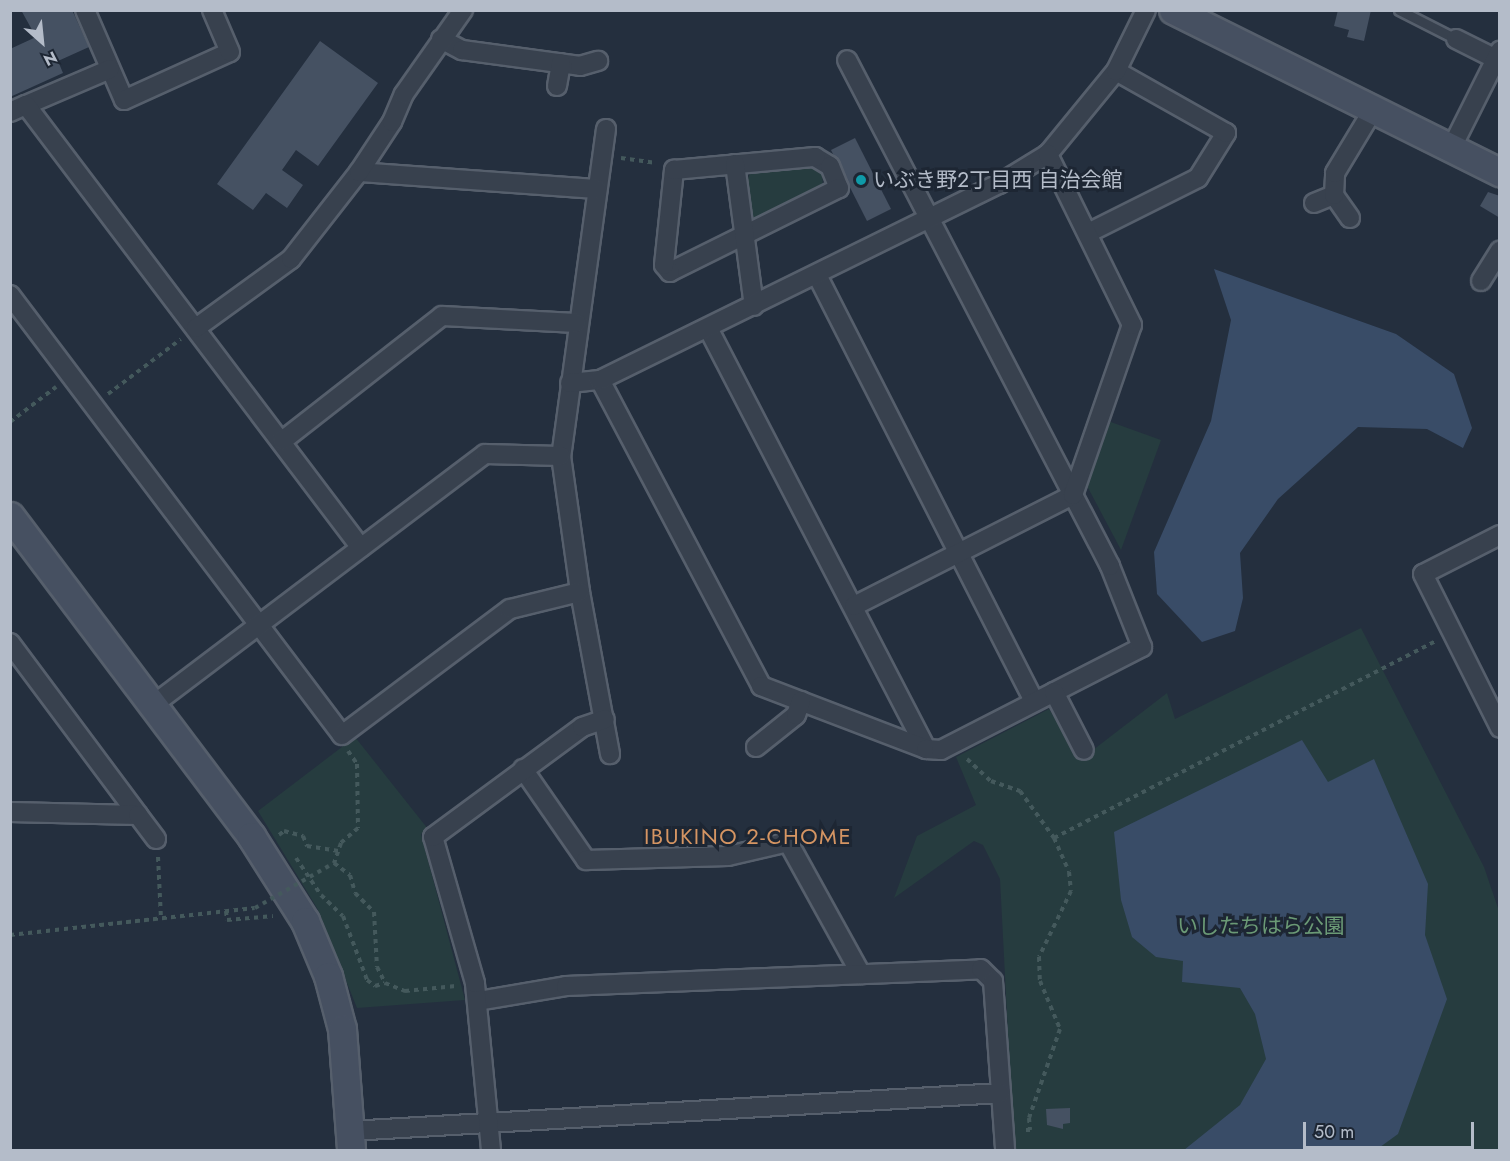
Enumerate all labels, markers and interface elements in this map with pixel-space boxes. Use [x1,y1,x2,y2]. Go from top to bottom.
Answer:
north arrow [12,12,72,72]
text: N [40,45,61,72]
place label: いぶき野２丁目西 自治会館 [873,167,1122,193]
marker: いぶき野２丁目西 自治会館 [854,173,868,187]
district label: IBUKINO 2-CHOME [644,824,852,850]
park label: いしたちはら公園 [1177,913,1345,939]
scale bar [1306,1110,1477,1148]
text: 50 m [1314,1119,1354,1145]

